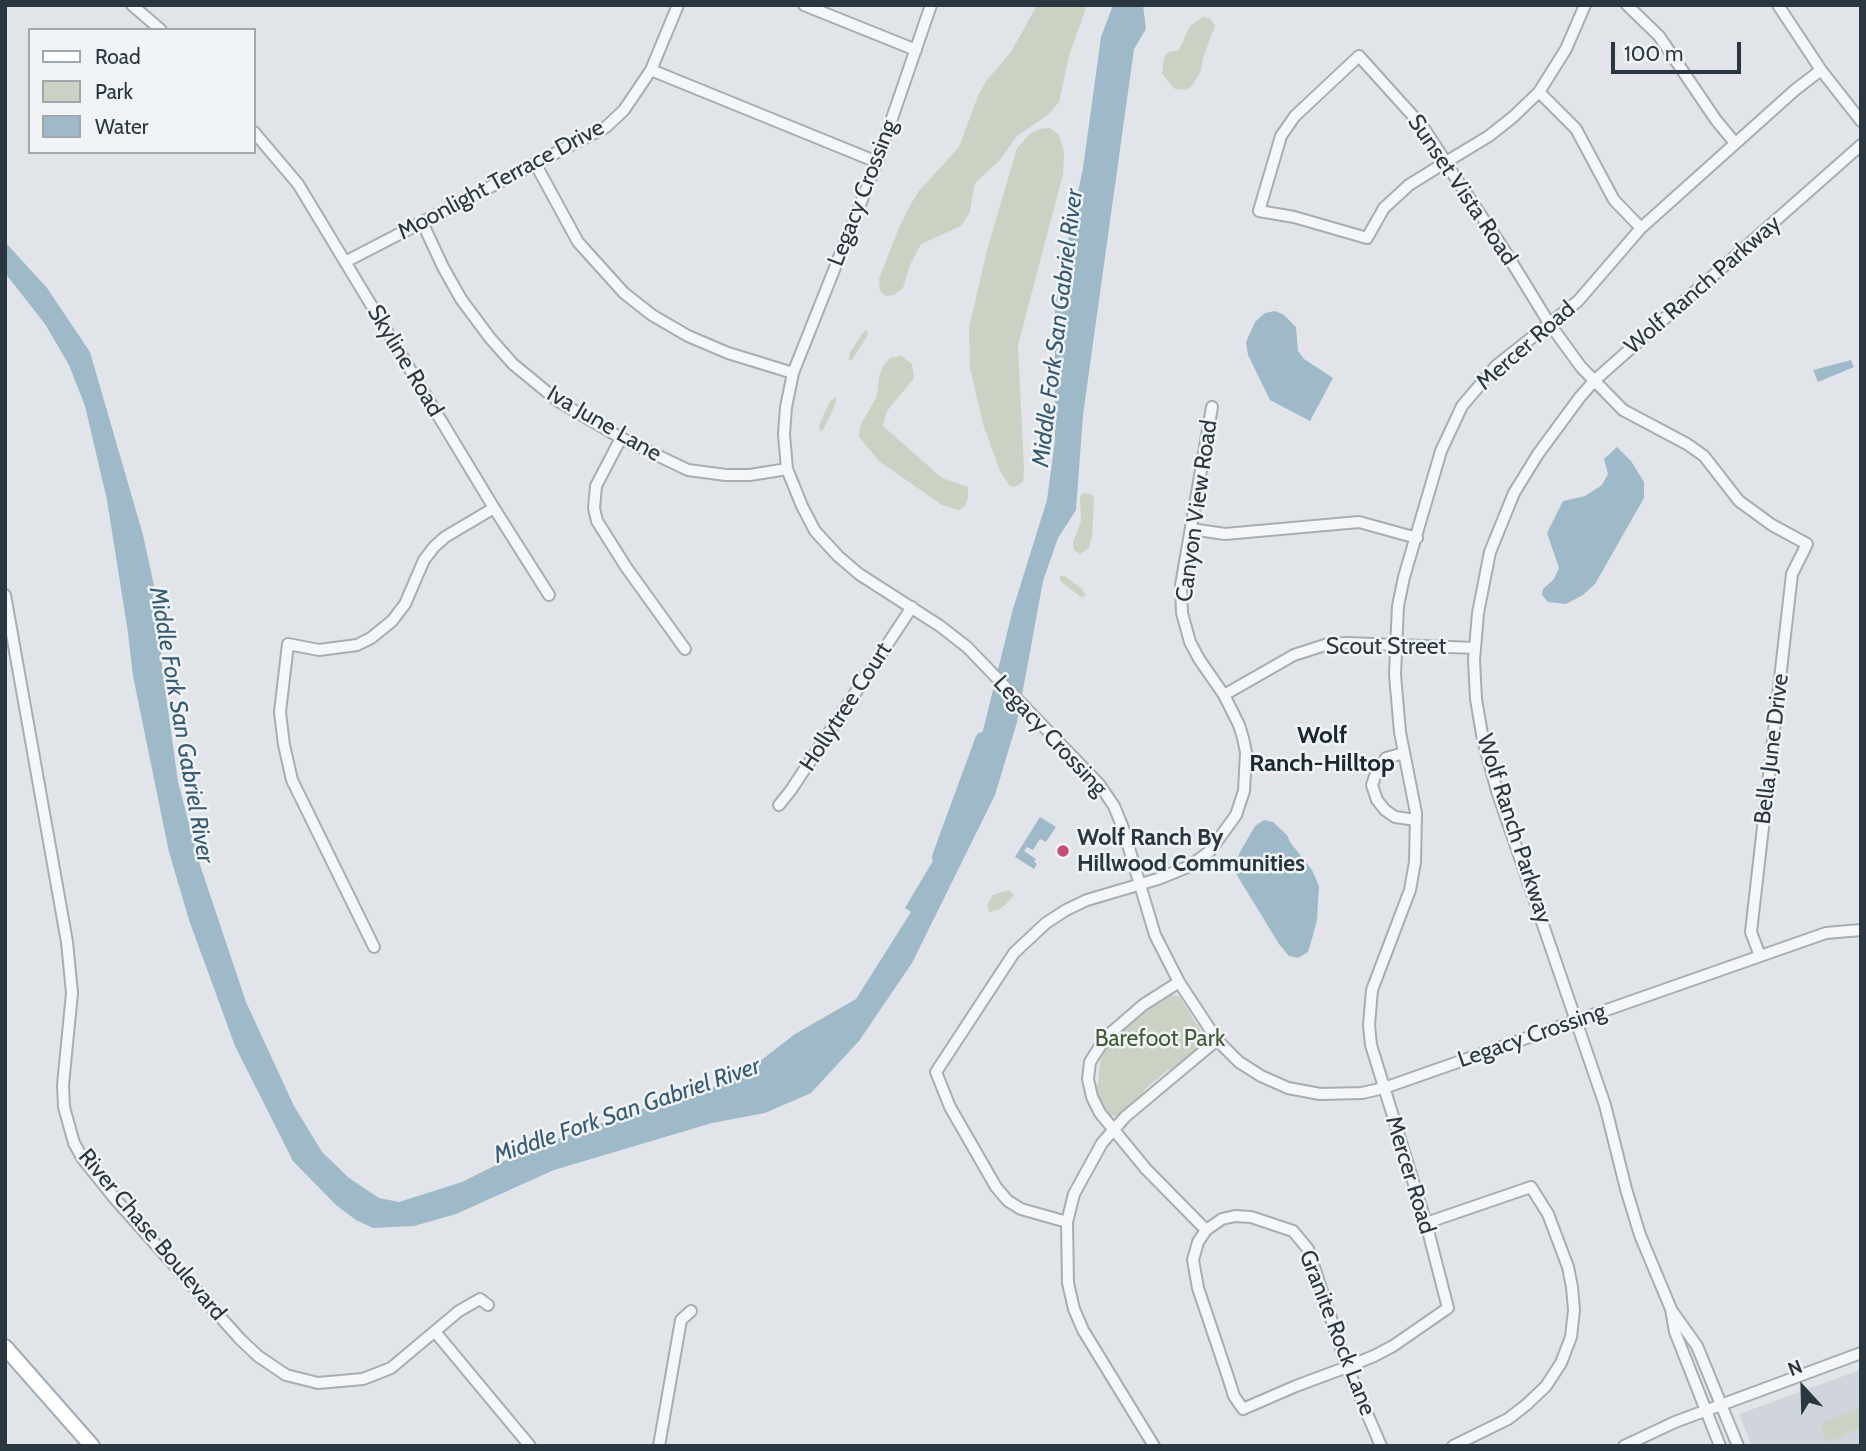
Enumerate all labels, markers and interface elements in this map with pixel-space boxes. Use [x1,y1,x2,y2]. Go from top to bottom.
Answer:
legend [28,28,256,154]
scale bar [1614,28,1744,72]
text: 100 m [1624,41,1683,66]
text: Road [95,44,141,69]
text: Park [95,79,133,104]
street label: Sunset Vista Road [1401,109,1523,271]
text: Water [95,114,148,139]
street label: Moonlight Terrace Drive [393,114,609,246]
street label: Legacy Crossing [822,116,904,270]
water label: Middle Fork San Gabriel River [1027,187,1089,469]
street label: Wolf Ranch Parkway [1619,210,1787,360]
street label: Mercer Road [1471,296,1581,396]
street label: Skyline Road [361,300,449,422]
street label: Iva June Lane [542,380,666,468]
street label: Canyon View Road [1171,418,1223,604]
water label: Middle Fork San Gabriel River [143,585,219,865]
street label: Scout Street [1326,633,1446,661]
street label: Hollytree Court [794,637,898,777]
street label: Legacy Crossing [987,670,1113,802]
street label: Bella June Drive [1749,672,1795,826]
district label: Wolf Ranch-Hilltop [1249,722,1395,778]
street label: Wolf Ranch Parkway [1470,731,1558,927]
place label: Wolf Ranch By Hillwood Communities [1077,824,1305,878]
marker: Wolf Ranch By Hillwood Communities [1055,843,1071,859]
street label: Legacy Crossing [1454,998,1610,1074]
park label: Barefoot Park [1095,1025,1225,1053]
water label: Middle Fork San Gabriel River [490,1052,764,1170]
street label: Mercer Road [1379,1113,1441,1237]
street label: River Chase Boulevard [72,1144,232,1326]
street label: Granite Rock Lane [1293,1246,1381,1420]
north arrow [1768,1353,1838,1423]
text: N [1784,1355,1805,1381]

